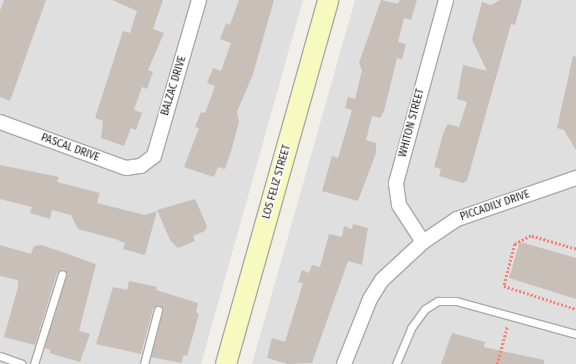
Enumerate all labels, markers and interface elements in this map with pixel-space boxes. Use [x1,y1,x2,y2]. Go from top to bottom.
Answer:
street label: BALZAC DRIVE [159,55,189,117]
street label: WHITON STREET [397,87,427,159]
street label: PASCAL DRIVE [39,131,101,165]
street label: LOS FELIZ STREET [260,143,294,221]
street label: PICCADILY DRIVE [459,188,531,224]

